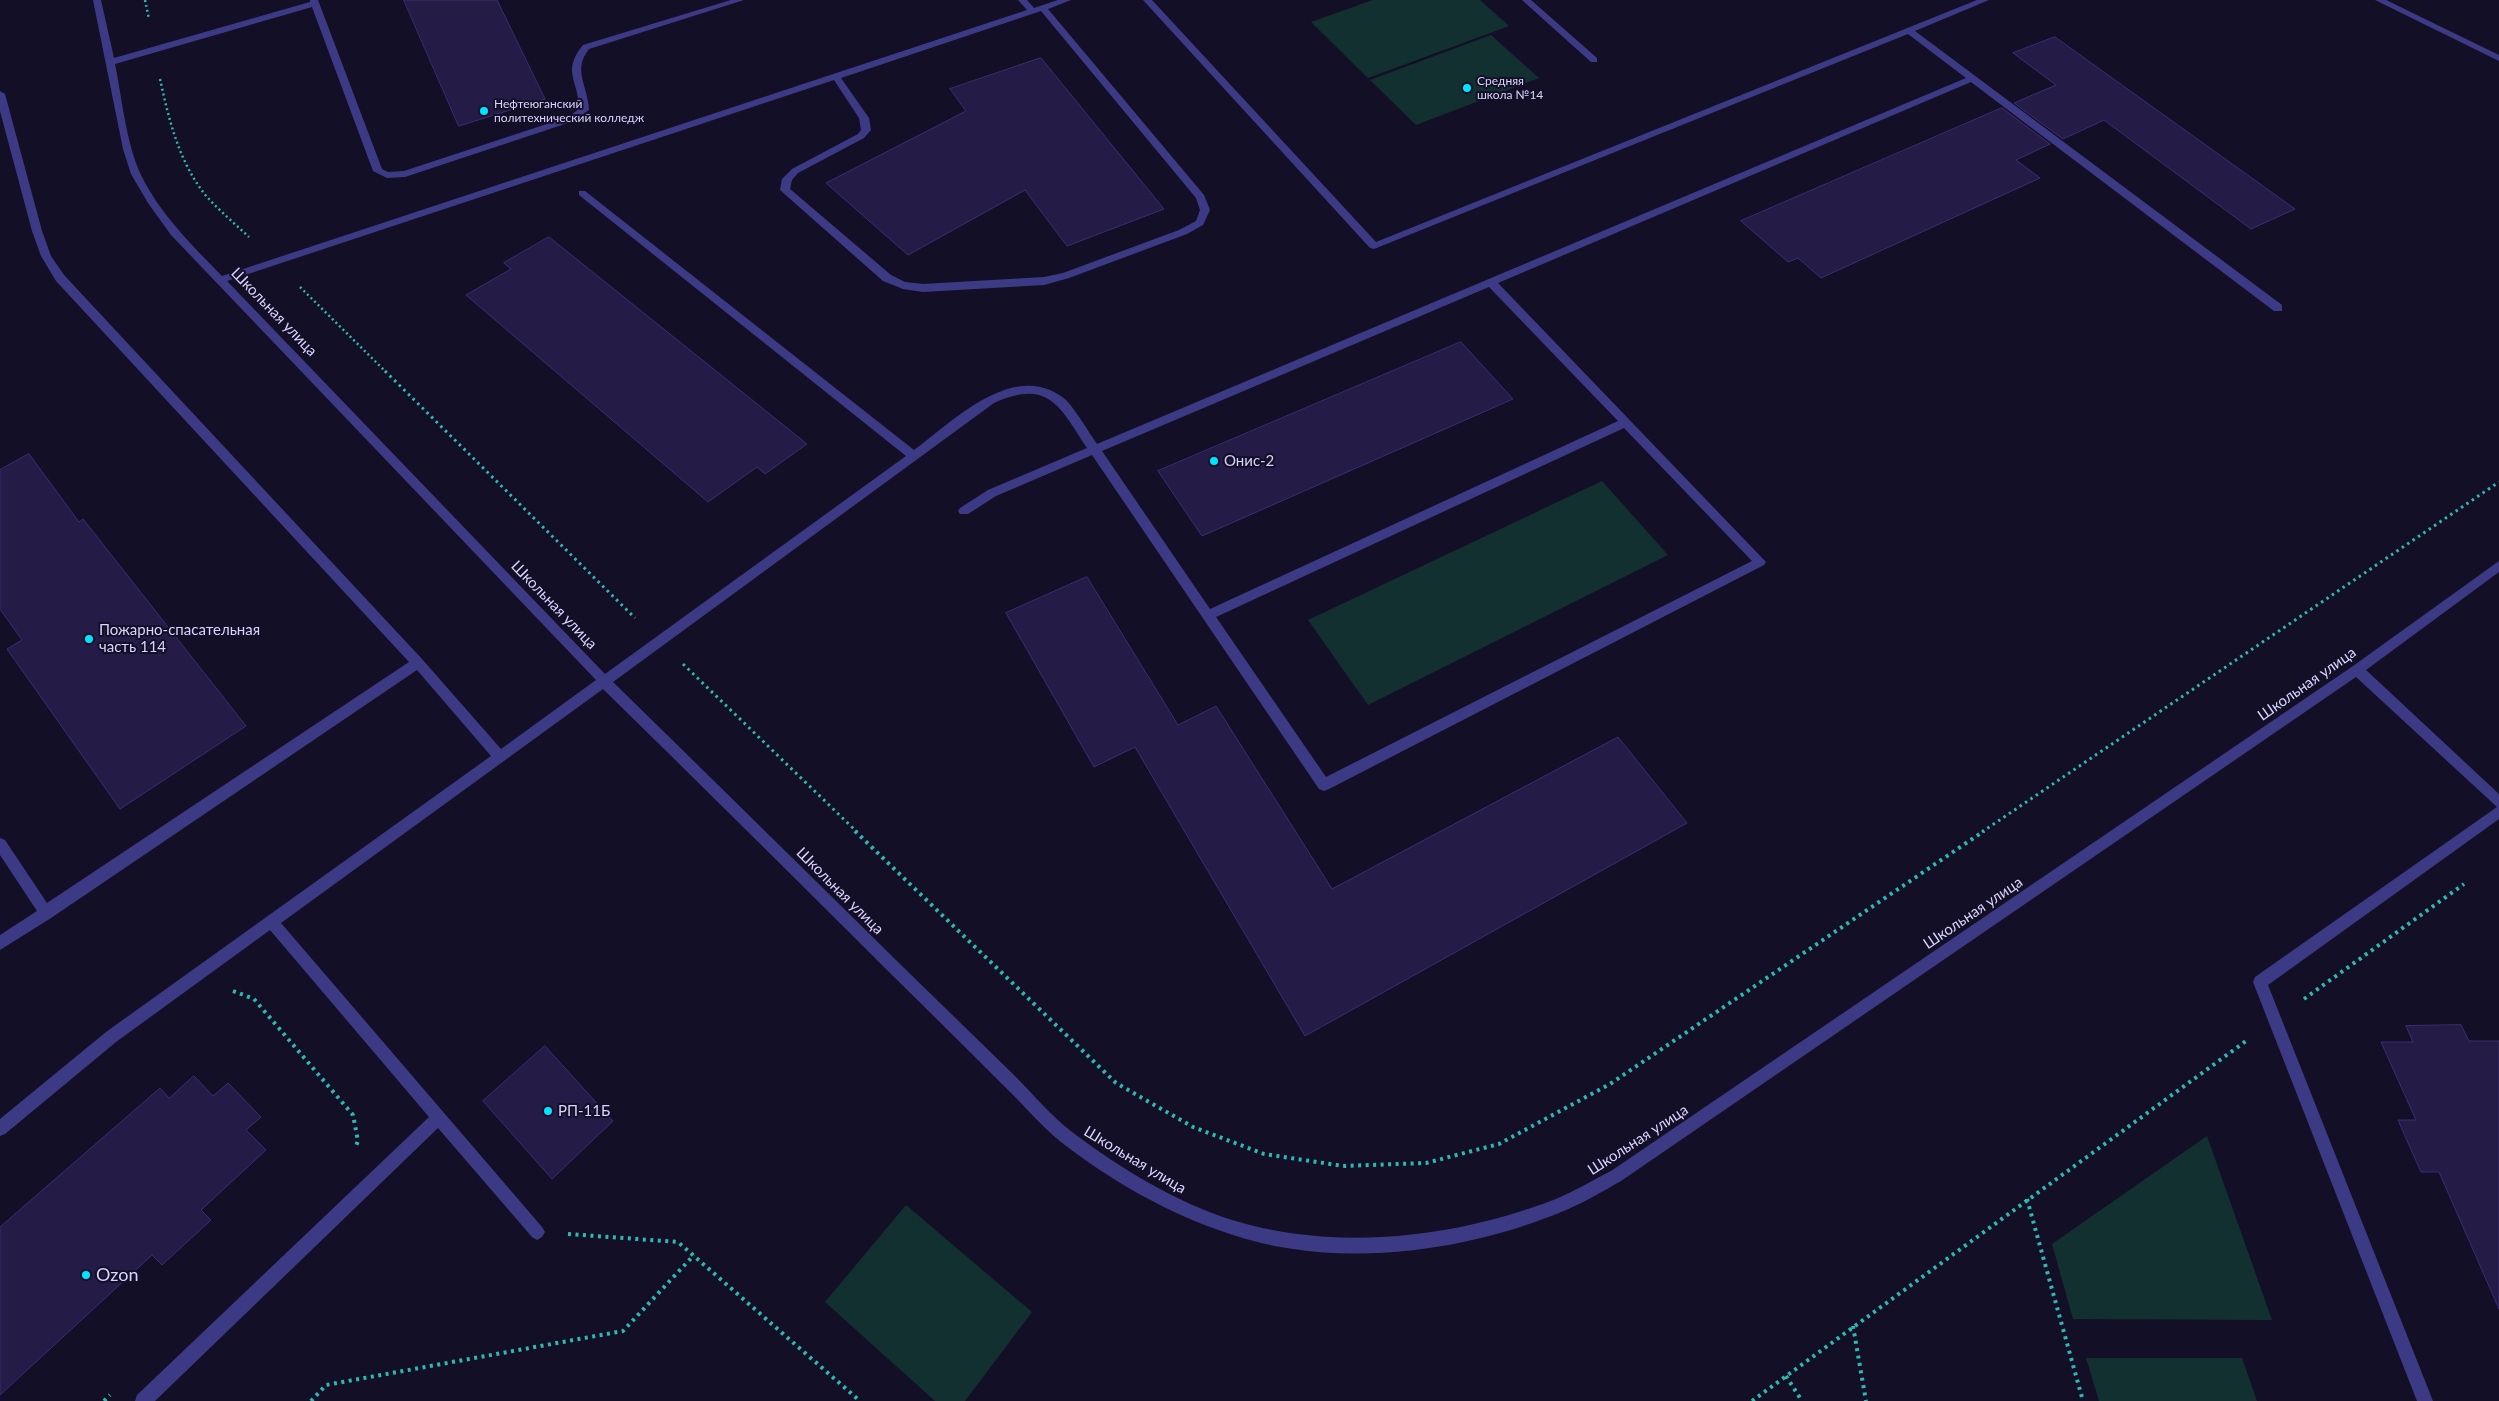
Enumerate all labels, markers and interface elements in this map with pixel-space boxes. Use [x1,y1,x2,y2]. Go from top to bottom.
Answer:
place label: Средняя школа №14 [1477,74,1543,102]
marker: Средняя школа №14 [1461,82,1473,94]
place label: Нефтеюганский политехнический колледж [494,97,644,125]
marker: Нефтеюганский политехнический колледж [478,105,490,117]
street label: Школьная улица [227,264,321,360]
place label: Онис-2 [1224,452,1274,470]
marker: Онис-2 [1208,455,1220,467]
street label: Школьная улица [507,557,601,653]
place label: Пожарно-спасательная часть 114 [99,621,260,656]
marker: Пожарно-спасательная часть 114 [83,633,95,645]
street label: Школьная улица [2254,643,2360,725]
street label: Школьная улица [793,844,887,938]
street label: Школьная улица [1920,873,2026,953]
street label: Школьная улица [1585,1101,1691,1179]
place label: РП-11Б [558,1102,610,1120]
marker: РП-11Б [542,1105,554,1117]
street label: Школьная улица [1081,1122,1189,1198]
place label: Ozon [96,1264,138,1286]
marker: Ozon [80,1269,92,1281]

